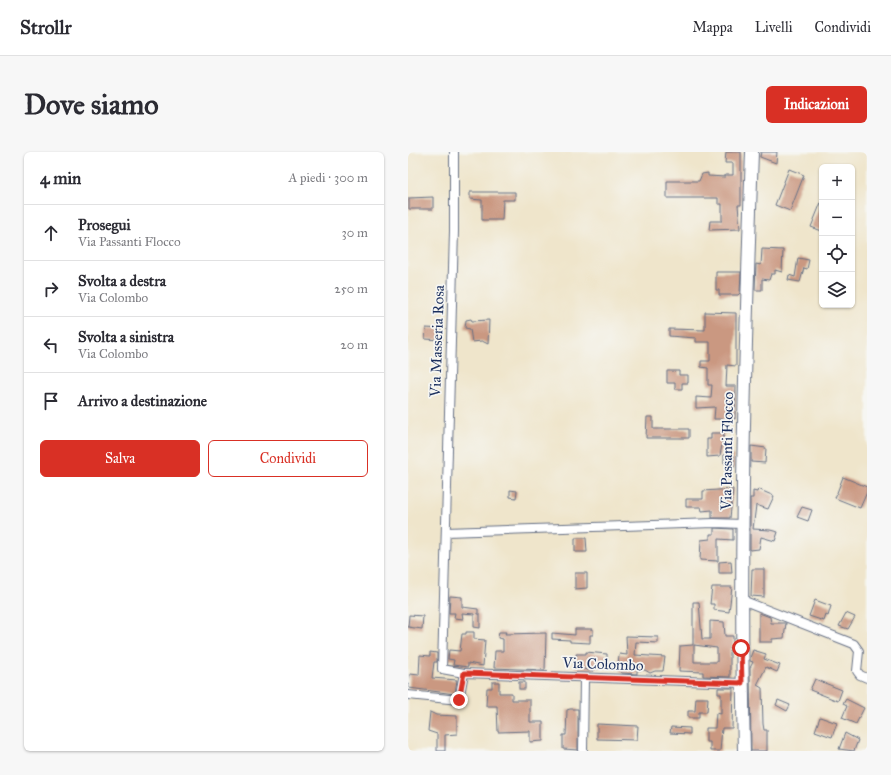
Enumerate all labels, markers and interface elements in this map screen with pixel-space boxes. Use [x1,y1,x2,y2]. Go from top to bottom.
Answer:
text: Strollr [20,16,72,39]
text: Mappa [692,19,733,36]
text: Livelli [755,19,793,36]
text: Condividi [815,19,871,36]
button: Indicazioni [766,86,867,123]
text: Dove siamo [24,87,158,122]
map controls [819,164,855,308]
button: + [819,164,855,200]
text: 4 min [40,168,81,189]
text: A piedi · 300 m [288,170,368,186]
button: − [819,200,855,236]
text: Prosegui [78,216,131,234]
icon: ahead [40,222,62,244]
text: 30 m [342,225,368,241]
text: Via Passanti Flocco [78,234,181,250]
button: locate [819,236,855,272]
text: Svolta a destra [78,272,166,290]
button: layers [819,272,855,308]
icon: right [40,278,62,300]
text: 250 m [334,281,368,297]
street label: Via Masseria Rosa [426,284,448,398]
text: Via Colombo [78,290,148,306]
text: Svolta a sinistra [78,328,174,346]
icon: left [40,334,62,356]
text: 20 m [340,337,368,353]
text: Via Colombo [78,346,148,362]
icon: arrive [40,390,62,412]
street label: Via Passanti Flocco [717,391,737,511]
text: Arrivo a destinazione [78,392,207,410]
button: Salva [40,440,200,477]
button: Condividi [208,440,368,477]
route start [732,639,750,657]
street label: Via Colombo [561,654,644,674]
route end [450,691,468,709]

